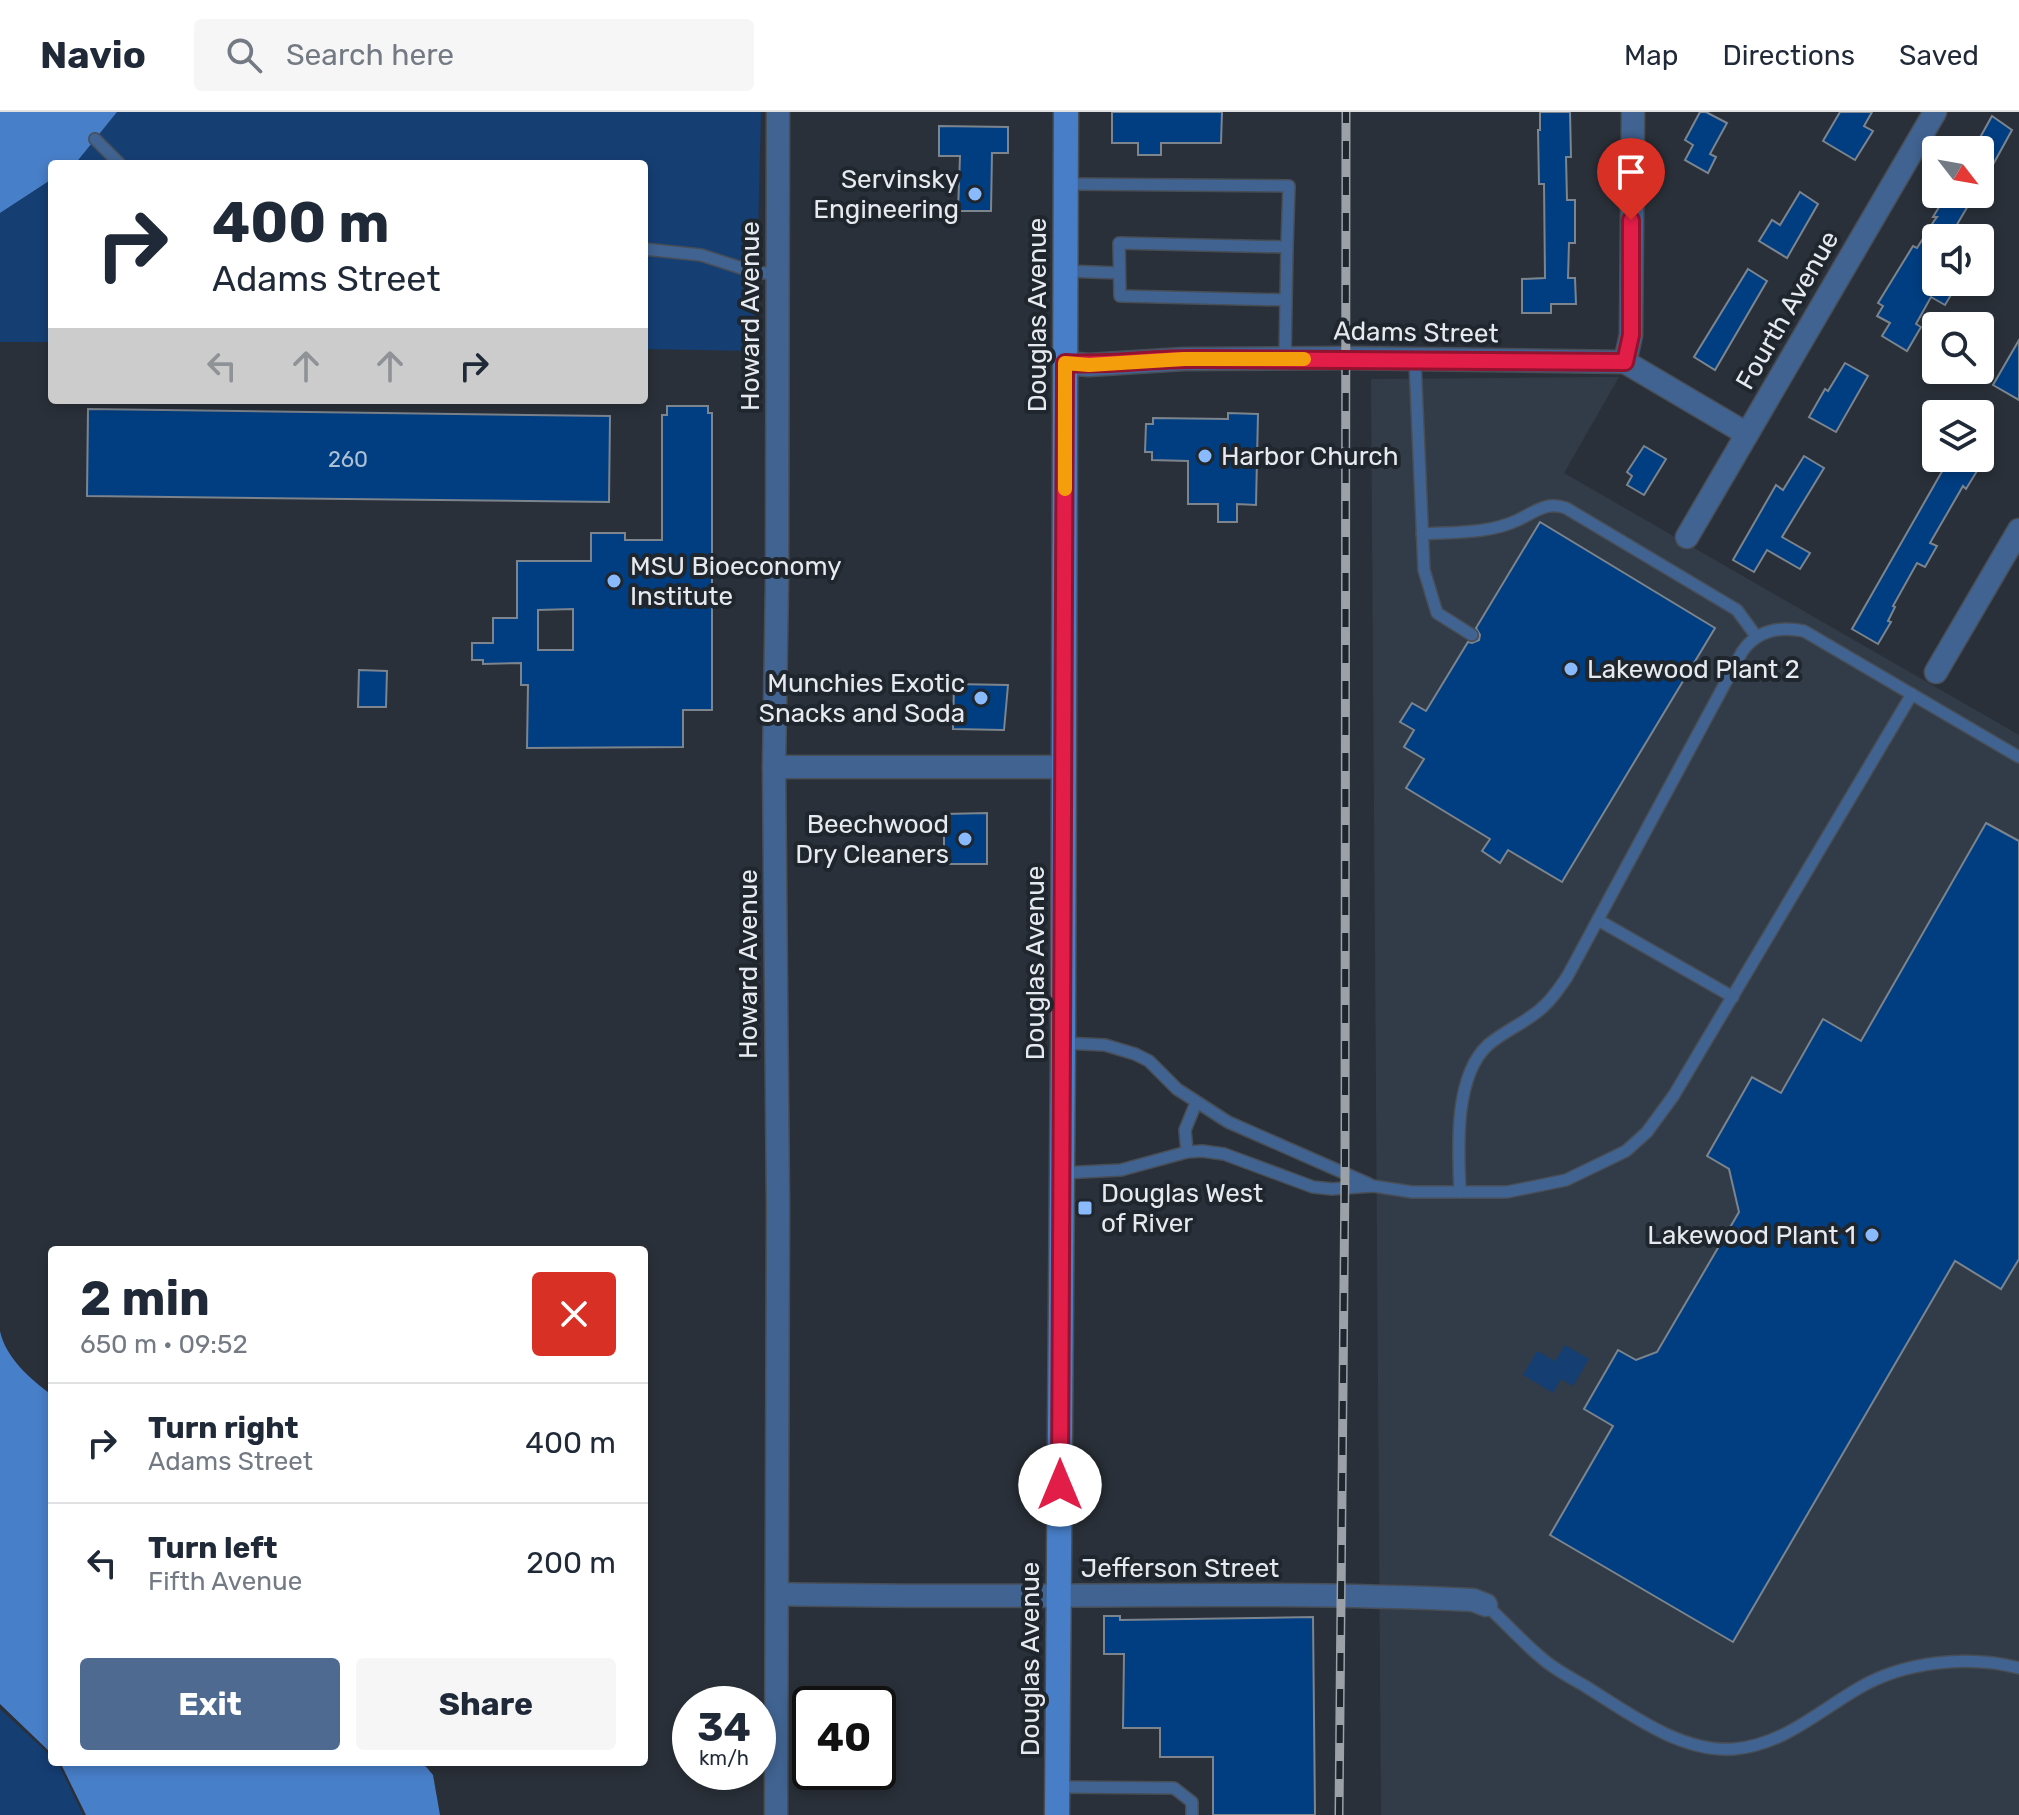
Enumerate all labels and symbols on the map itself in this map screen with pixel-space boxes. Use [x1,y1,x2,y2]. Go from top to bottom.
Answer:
north arrow [1922,136,1994,208]
pin [1597,138,1665,220]
place label: Servinsky Engineering [813,164,959,225]
marker: Servinsky Engineering [966,185,984,203]
street label: Douglas Avenue [1022,218,1053,412]
street label: Howard Avenue [735,221,766,411]
street label: Fourth Avenue [1729,225,1845,395]
street label: Adams Street [1333,316,1499,349]
place label: Harbor Church [1221,441,1398,472]
house number: 260 [328,446,368,473]
marker: Harbor Church [1196,447,1214,465]
place label: MSU Bioeconomy Institute [630,551,842,612]
marker: MSU Bioeconomy Institute [605,572,623,590]
place label: Lakewood Plant 2 [1587,654,1800,685]
marker: Lakewood Plant 2 [1562,660,1580,678]
place label: Munchies Exotic Snacks and Soda [759,668,965,729]
marker: Munchies Exotic Snacks and Soda [972,689,990,707]
place label: Beechwood Dry Cleaners [795,809,949,870]
marker: Beechwood Dry Cleaners [956,830,974,848]
street label: Douglas Avenue [1020,866,1051,1060]
street label: Howard Avenue [733,869,764,1059]
place label: Douglas West of River [1101,1178,1263,1239]
marker: Douglas West of River [1076,1199,1094,1217]
place label: Lakewood Plant 1 [1647,1220,1856,1251]
marker: Lakewood Plant 1 [1863,1226,1881,1244]
position arrow [1018,1443,1102,1527]
street label: Jefferson Street [1081,1553,1279,1584]
street label: Douglas Avenue [1015,1562,1046,1756]
speed limit sign: 40 [792,1686,896,1790]

